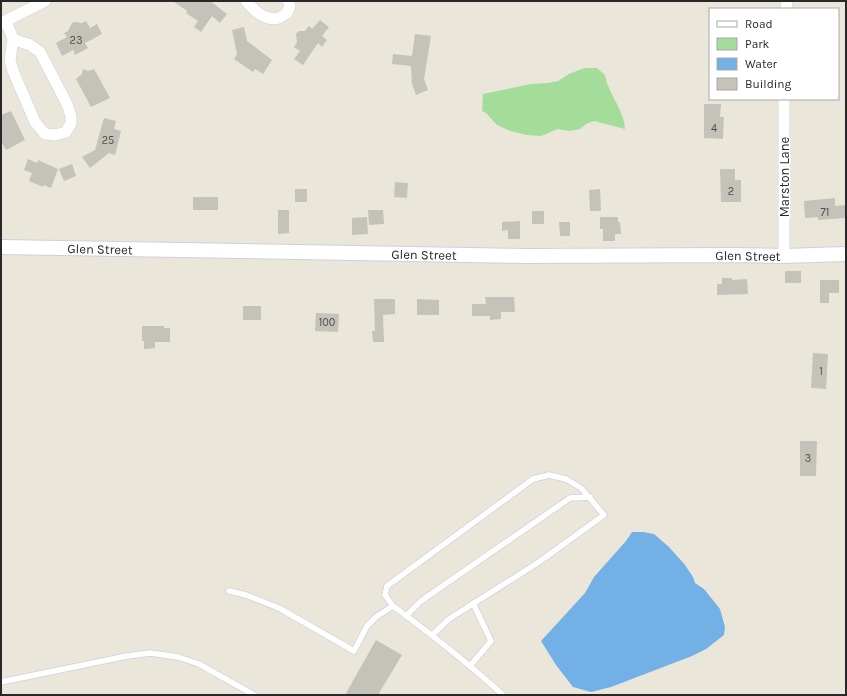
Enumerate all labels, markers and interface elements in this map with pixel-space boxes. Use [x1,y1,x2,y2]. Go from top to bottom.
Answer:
legend [709,8,839,100]
text: Road [745,17,773,31]
house number: 23 [70,34,82,47]
text: Park [745,37,770,51]
text: Water [745,57,778,71]
text: Building [745,77,792,91]
house number: 4 [711,122,717,135]
house number: 25 [102,134,114,147]
street label: Marston Lane [777,136,792,217]
house number: 2 [728,185,734,198]
house number: 71 [821,206,829,219]
street label: Glen Street [67,241,133,257]
street label: Glen Street [391,246,457,262]
street label: Glen Street [715,247,781,263]
house number: 100 [319,316,335,329]
house number: 1 [819,365,823,378]
house number: 3 [805,452,811,465]

